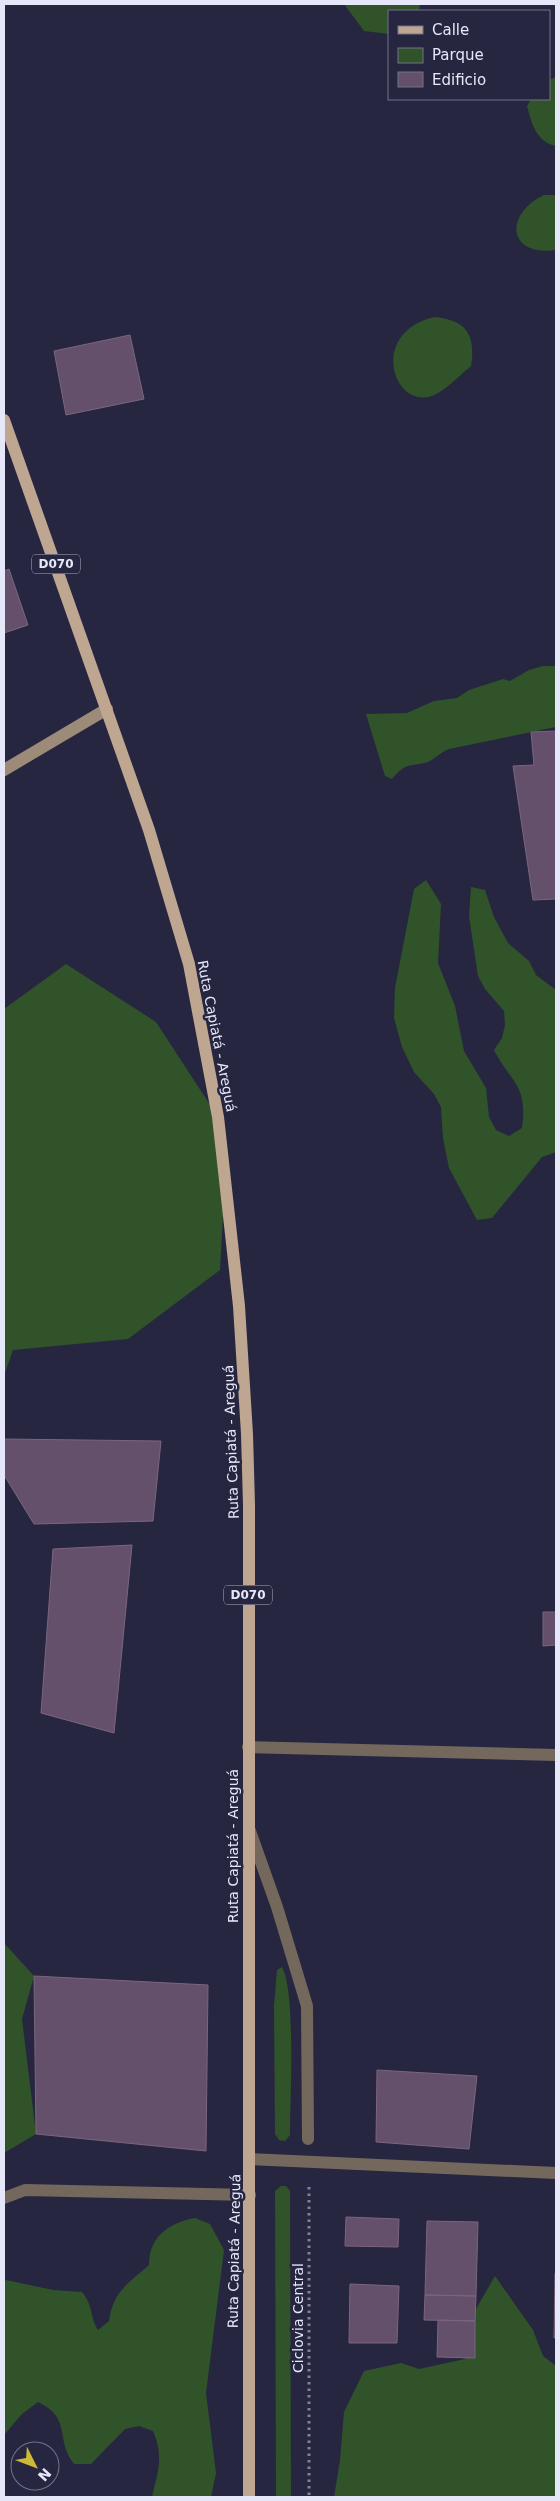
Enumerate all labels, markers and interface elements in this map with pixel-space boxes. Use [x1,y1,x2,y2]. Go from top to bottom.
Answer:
legend [388,10,550,100]
text: Calle [432,21,469,39]
text: Parque [432,46,484,64]
text: Edificio [432,71,486,89]
road number: D070 [32,554,80,574]
street label: Ruta Capiatá - Areguá [194,959,240,1113]
street label: Ruta Capiatá - Areguá [220,1365,242,1519]
road number: D070 [224,1586,272,1604]
street label: Ruta Capiatá - Areguá [225,1769,241,1923]
street label: Ruta Capiatá - Areguá [225,2174,243,2328]
street label: Ciclovia Central [290,2263,306,2373]
north arrow [10,2441,60,2491]
text: N [35,2465,55,2484]

